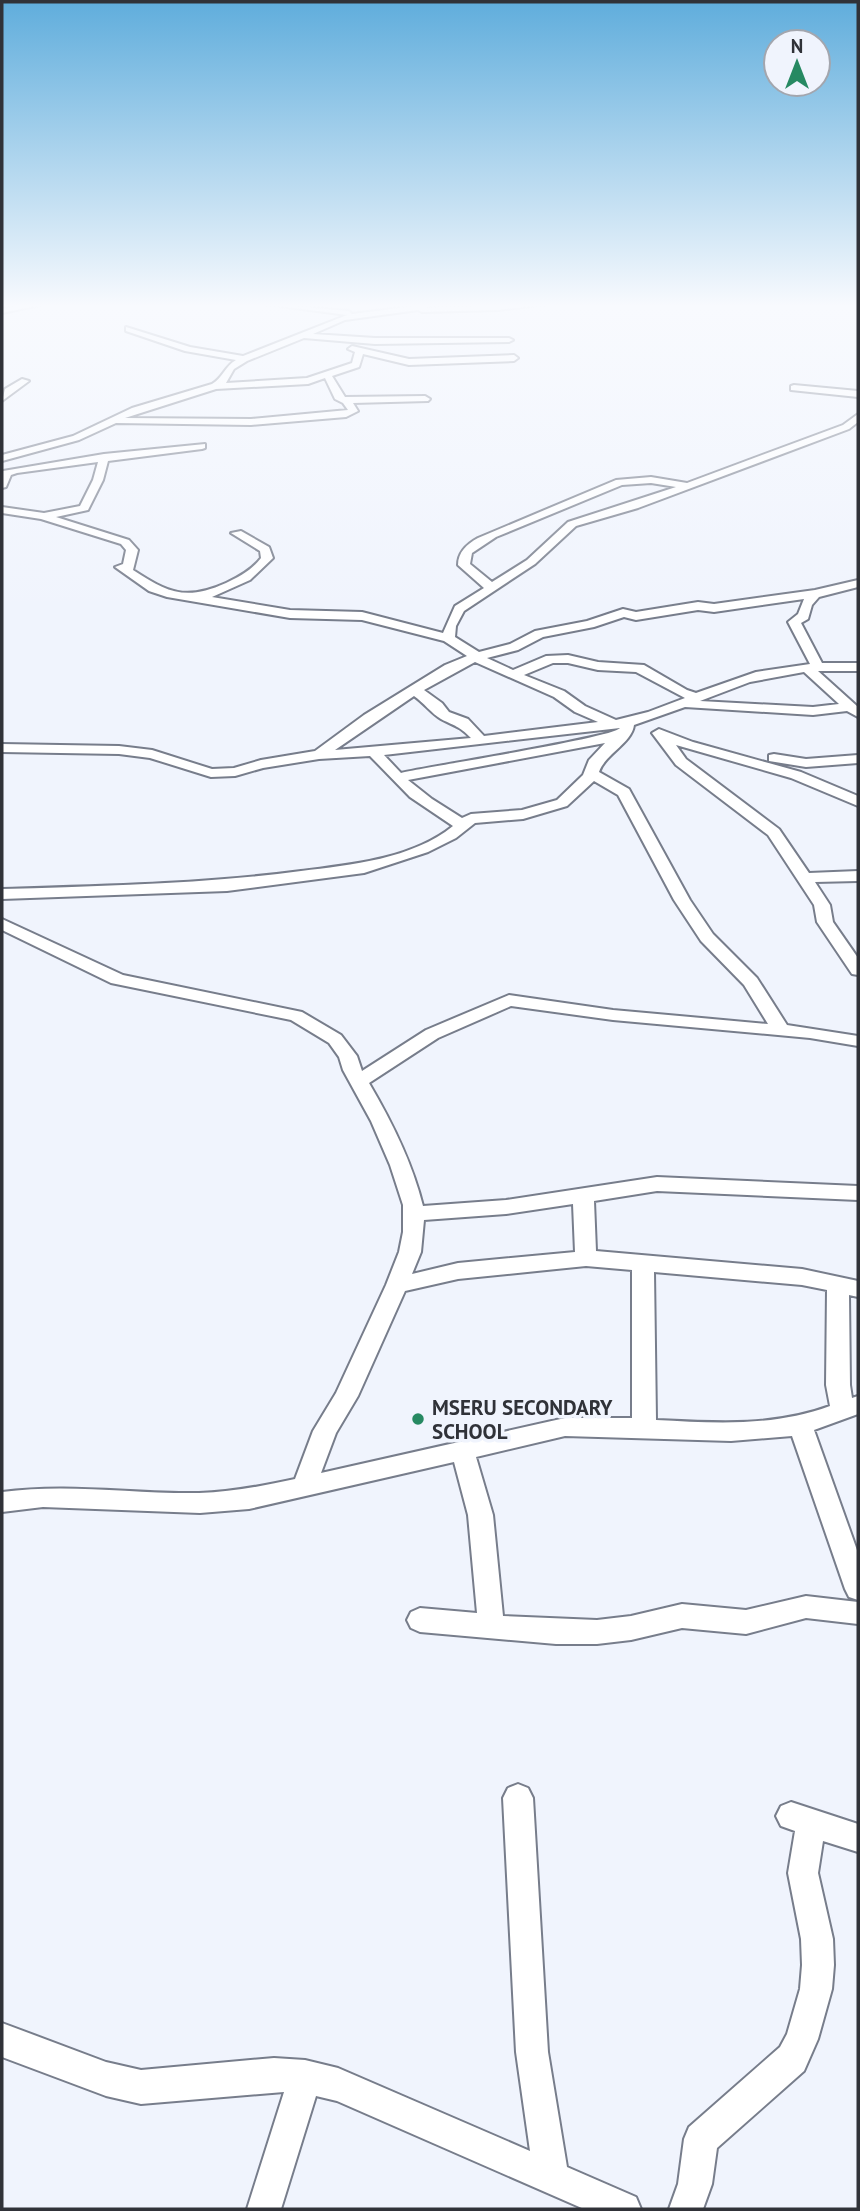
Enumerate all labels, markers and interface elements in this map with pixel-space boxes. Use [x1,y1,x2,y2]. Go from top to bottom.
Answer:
north arrow [762,28,832,98]
text: N [791,34,803,58]
place label: MSERU SECONDARY SCHOOL [432,1394,613,1445]
marker: MSERU SECONDARY SCHOOL [410,1411,426,1427]

